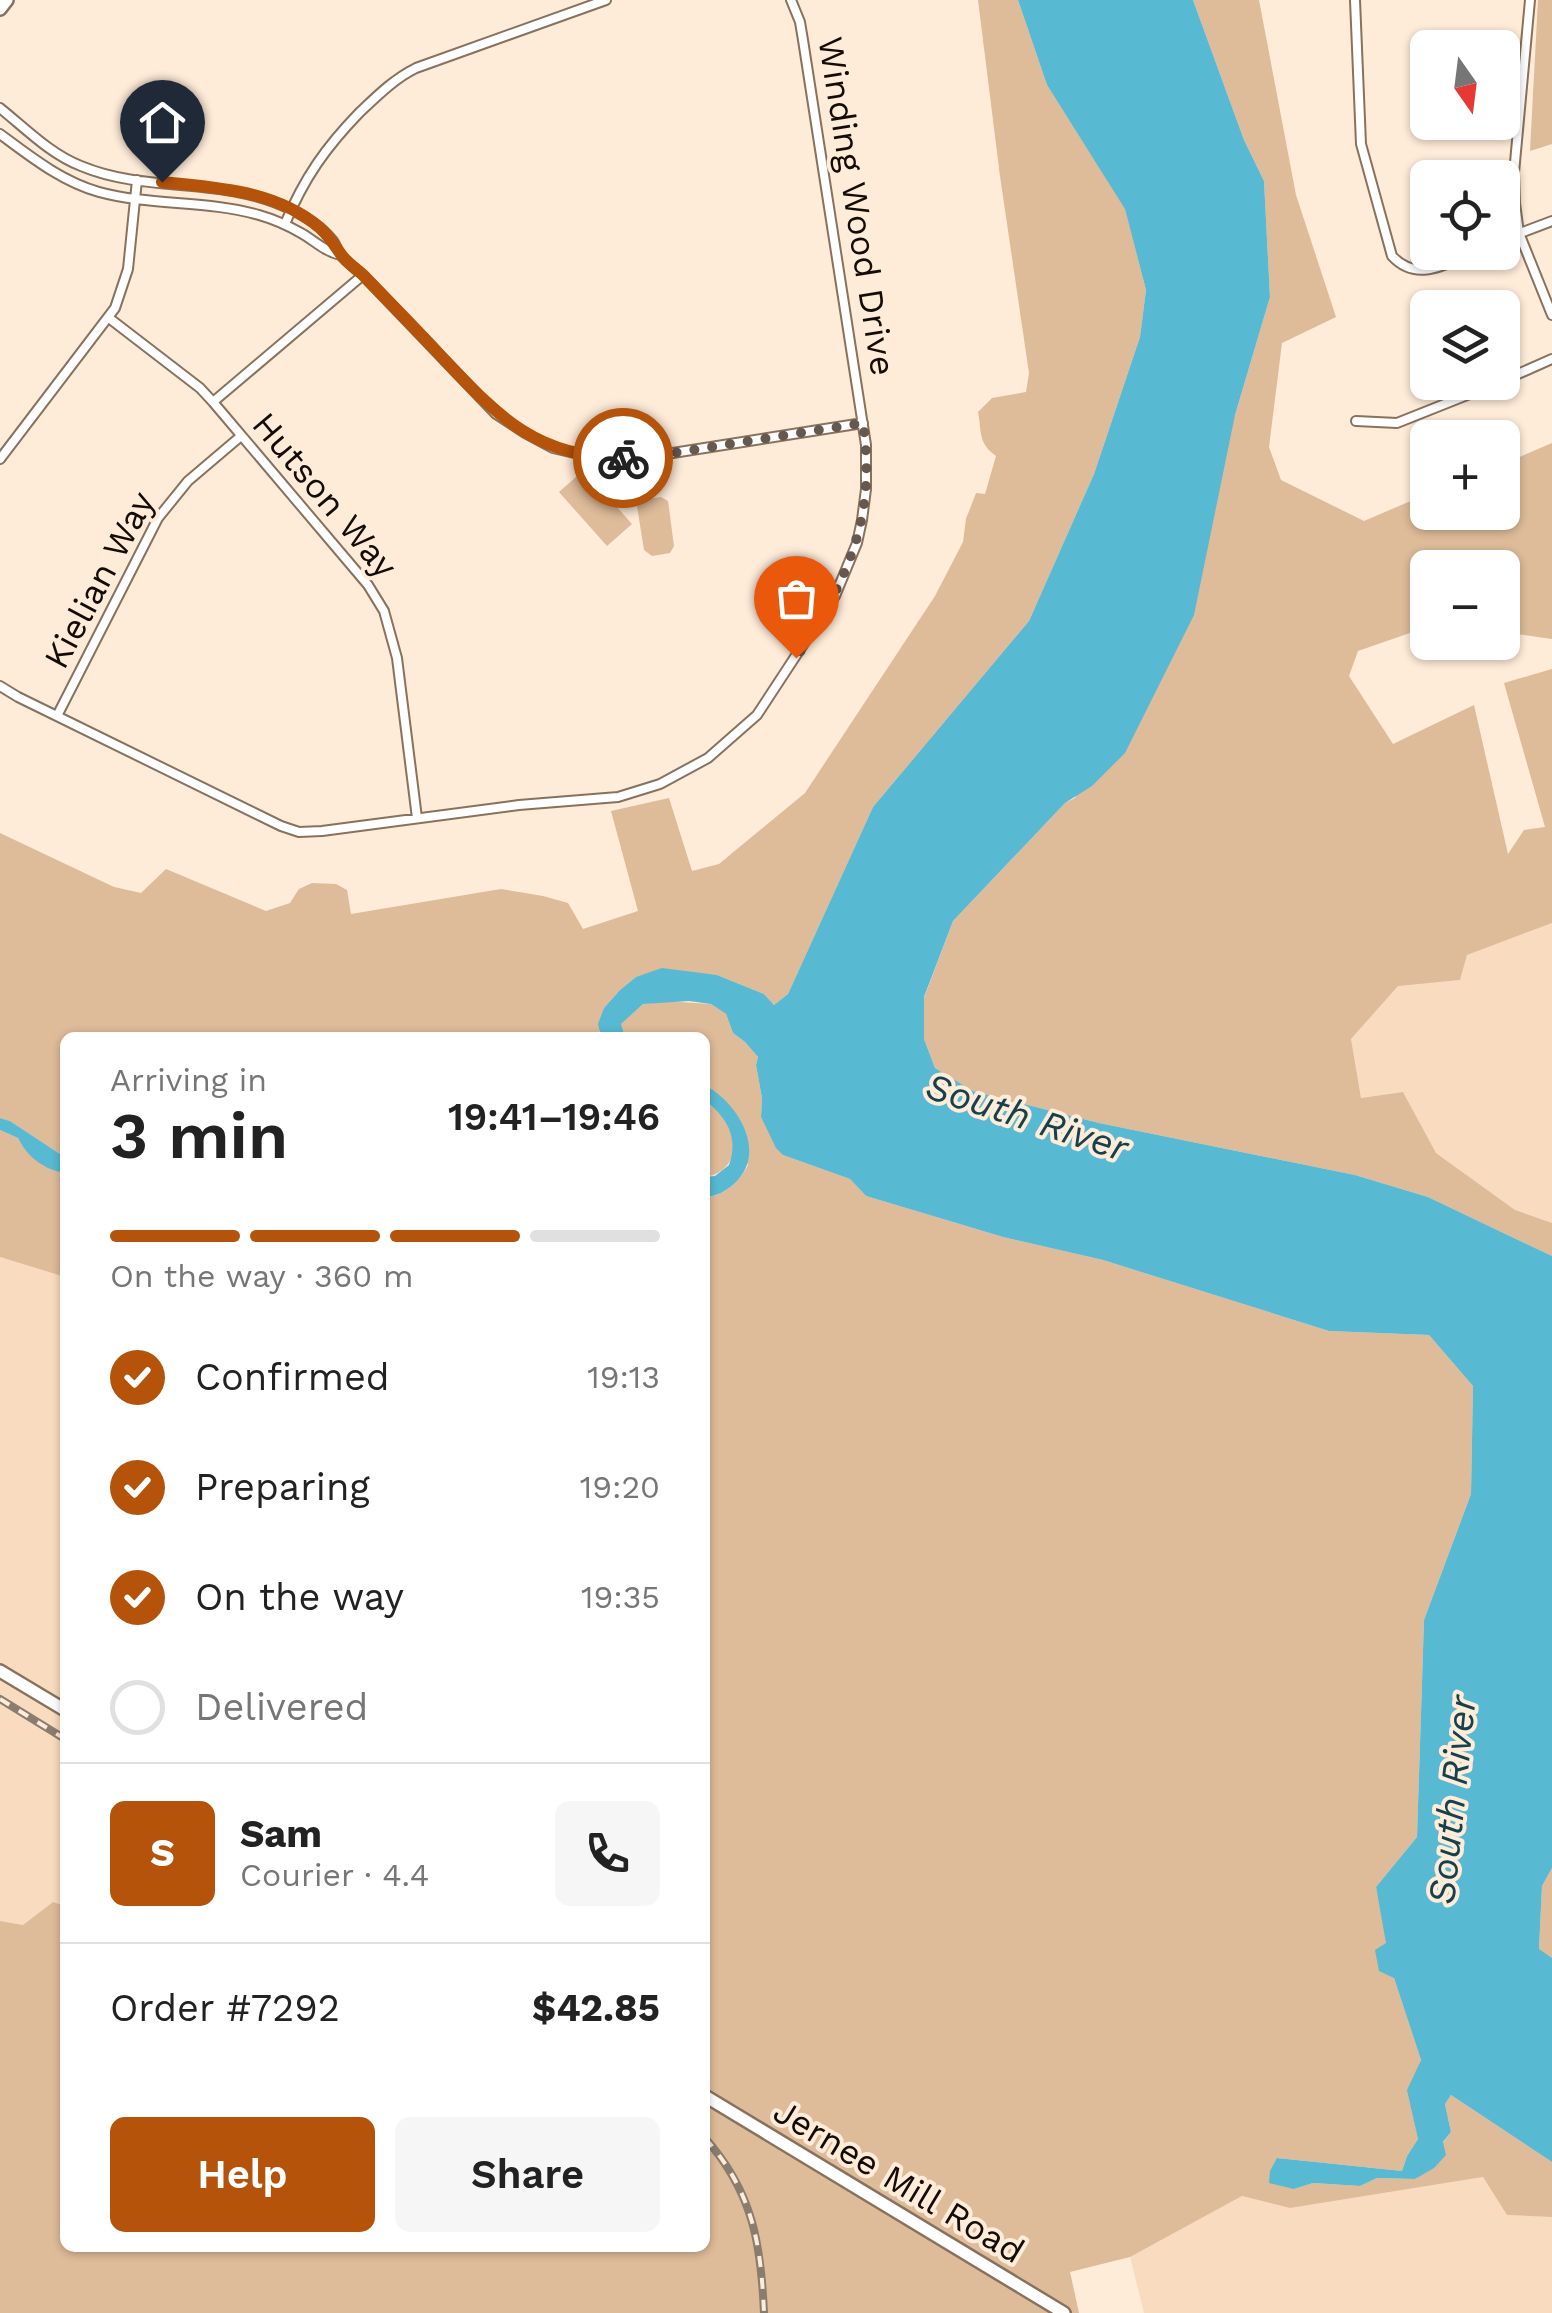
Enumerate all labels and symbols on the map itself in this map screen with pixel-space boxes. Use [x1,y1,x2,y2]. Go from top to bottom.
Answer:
north arrow [1410,30,1520,140]
street label: Winding Wood Drive [809,34,905,378]
pin [120,80,205,183]
street label: Hutson Way [244,404,406,586]
courier [573,408,673,508]
street label: Kielian Way [35,484,163,676]
pin [754,556,839,659]
water label: South River [920,1064,1135,1171]
water label: South River [1419,1692,1485,1907]
street label: Jernee Mill Road [766,2090,1032,2272]

